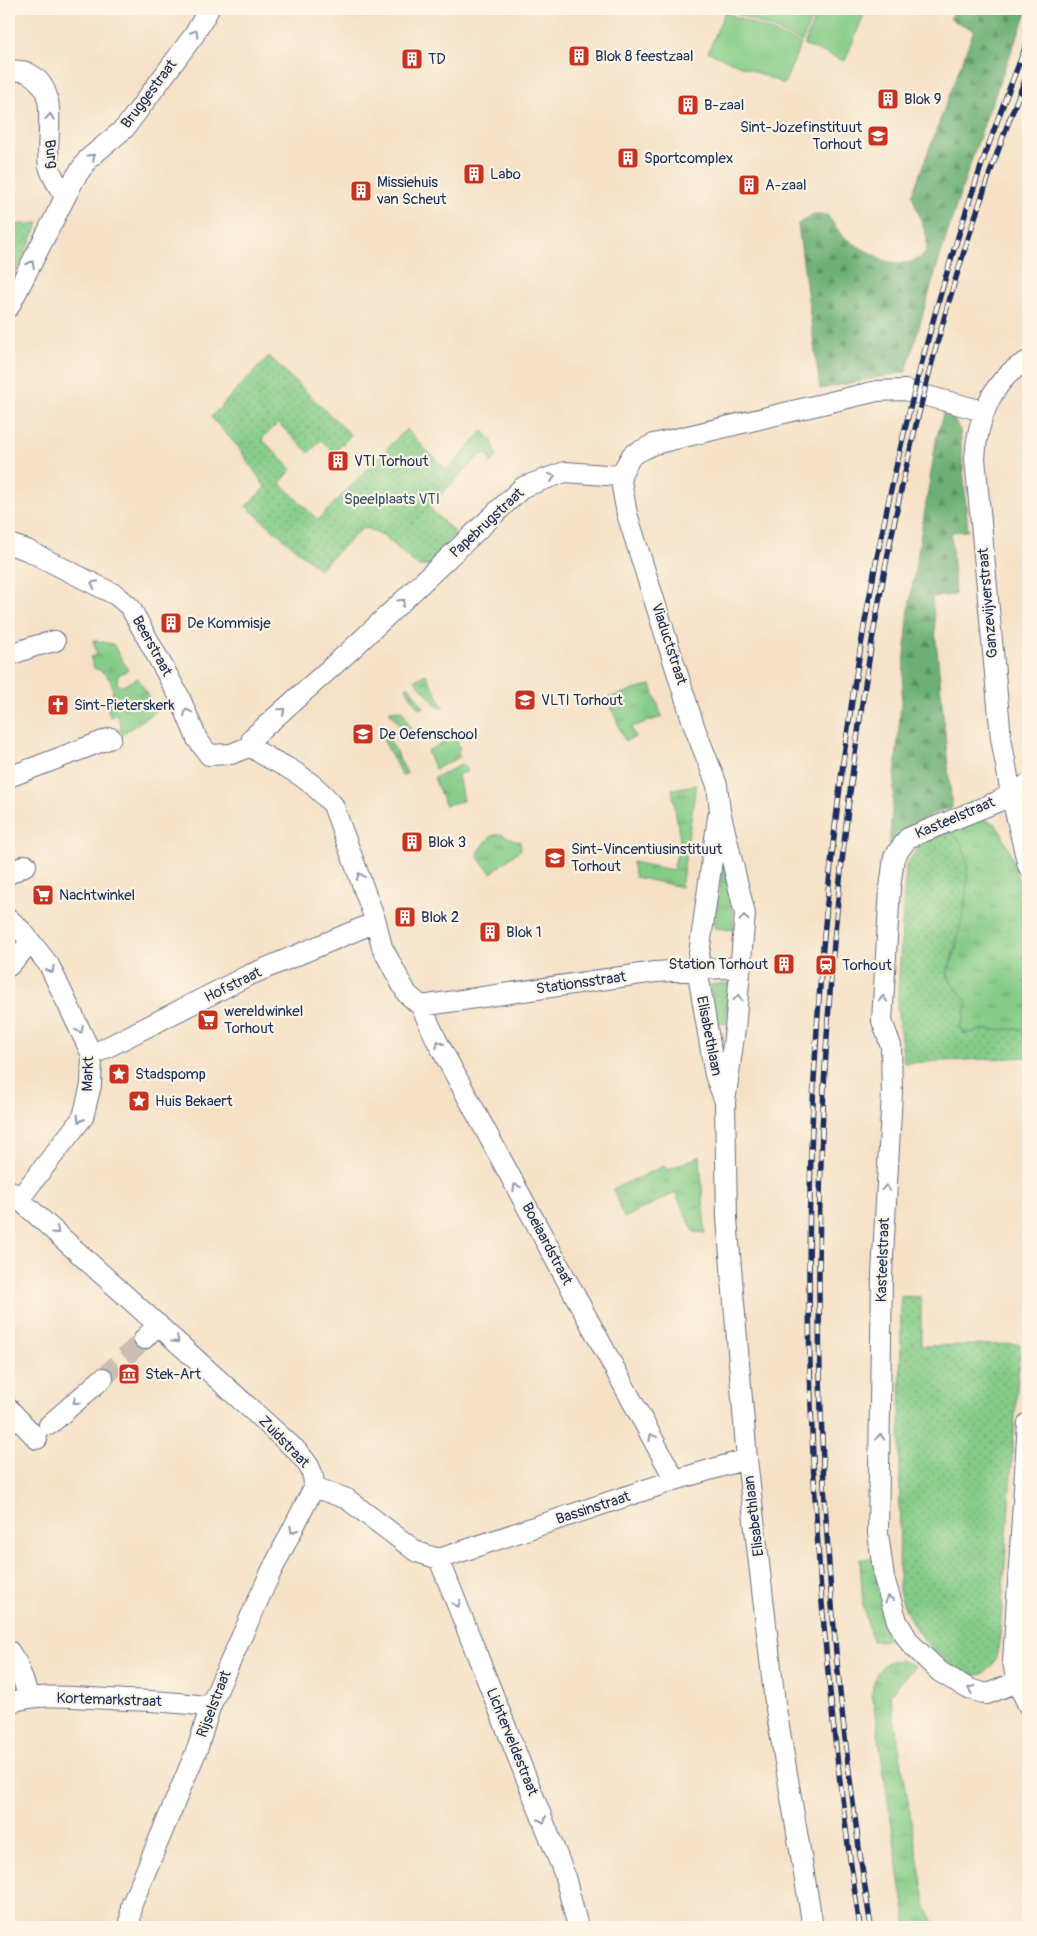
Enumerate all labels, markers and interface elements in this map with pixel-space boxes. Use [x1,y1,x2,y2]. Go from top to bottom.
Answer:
one-way arrow [188,29,198,38]
building icon: Blok 8 feestzaal [567,44,591,68]
building icon: TD [400,47,424,71]
place label: Blok 8 feestzaal [595,47,694,66]
place label: TD [428,50,446,69]
street label: Bruggestraat [117,55,182,132]
building icon: Blok 9 [876,87,900,111]
place label: Blok 9 [904,90,941,109]
building icon: B-zaal [676,93,700,117]
place label: B-zaal [704,96,744,115]
one-way arrow [44,113,55,121]
place label: Sint-Jozefinstituut Torhout [740,118,863,154]
school or university icon: Sint-Jozefinstituut Torhout [866,124,890,148]
street label: Burg [40,138,62,170]
building icon: Sportcomplex [616,146,640,170]
place label: Sportcomplex [644,149,733,168]
one-way arrow [86,154,95,163]
building icon: Labo [462,162,486,186]
place label: Labo [490,165,521,184]
place label: Missiehuis van Scheut [376,173,447,209]
building icon: A-zaal [737,173,761,197]
place label: A-zaal [765,176,806,195]
building icon: Missiehuis van Scheut [349,179,373,203]
one-way arrow [25,260,35,269]
building icon: VTI Torhout [326,449,350,473]
place label: VTI Torhout [354,452,429,471]
one-way arrow [547,473,556,483]
street label: Papebrugstraat [446,483,529,562]
park label: Speelplaats VTI [344,490,440,509]
street label: Ganzevijverstraat [974,546,1002,659]
one-way arrow [90,580,99,590]
one-way arrow [397,599,406,608]
street label: Viaductstraat [647,601,691,688]
building icon: De Kommisje [159,611,183,635]
street label: Beerstraat [128,612,177,680]
place label: De Kommisje [187,614,271,633]
school or university icon: VLTI Torhout [513,688,537,712]
place label: VLTI Torhout [541,691,624,710]
church icon: Sint-Pieterskerk [46,693,70,717]
place label: Sint-Pieterskerk [74,696,176,715]
one-way arrow [183,708,193,717]
one-way arrow [277,708,286,717]
school or university icon: De Oefenschool [351,722,375,746]
place label: De Oefenschool [379,725,478,744]
street label: Kasteelstraat [912,792,999,843]
building icon: Blok 3 [400,830,424,854]
place label: Blok 3 [428,833,466,852]
place label: Sint-Vincentiusinstituut Torhout [571,840,723,876]
school or university icon: Sint-Vincentiusinstituut Torhout [543,846,567,870]
one-way arrow [356,872,366,881]
supermarket icon: Nachtwinkel [31,883,55,907]
place label: Nachtwinkel [59,886,135,905]
building icon: Blok 2 [393,905,417,929]
place label: Blok 2 [421,908,459,927]
one-way arrow [739,914,750,922]
building icon: Blok 1 [478,920,502,944]
place label: Blok 1 [506,923,542,942]
building icon: Station Torhout [772,952,796,976]
station icon: Torhout [814,953,838,977]
place label: Station Torhout [669,955,769,974]
place label: Torhout [842,956,893,975]
street label: Hofstraat [201,963,266,1007]
one-way arrow [44,965,54,974]
street label: Stationsstraat [535,967,628,999]
street label: Elisabethlaan [692,994,726,1078]
one-way arrow [732,994,743,1002]
one-way arrow [878,995,889,1003]
place label: wereldwinkel Torhout [224,1002,303,1038]
supermarket icon: wereldwinkel Torhout [196,1008,220,1032]
one-way arrow [74,1025,84,1034]
one-way arrow [435,1040,445,1049]
street label: Markt [78,1055,98,1092]
place icon: Stadspomp [107,1062,131,1086]
place label: Stadspomp [135,1065,206,1084]
place icon: Huis Bekaert [127,1089,151,1113]
place label: Huis Bekaert [155,1092,234,1111]
one-way arrow [76,1114,86,1123]
one-way arrow [512,1183,522,1192]
one-way arrow [880,1183,891,1191]
street label: Boeiaardstraat [517,1200,577,1289]
street label: Kasteelstraat [872,1216,894,1303]
one-way arrow [50,1225,59,1234]
one-way arrow [171,1335,180,1344]
museum icon: Stek-Art [117,1362,141,1386]
place label: Stek-Art [145,1365,202,1384]
one-way arrow [73,1396,82,1404]
street label: Zuidstraat [254,1412,314,1473]
one-way arrow [875,1433,885,1441]
one-way arrow [648,1434,658,1443]
street label: Elisabethlaan [740,1475,768,1557]
street label: Bassinstraat [553,1487,634,1529]
one-way arrow [289,1525,299,1534]
one-way arrow [885,1595,895,1603]
one-way arrow [451,1599,462,1608]
street label: Rijselstraat [193,1667,236,1740]
street label: Lichterveldestraat [482,1685,543,1800]
one-way arrow [967,1685,976,1695]
street label: Kortemarkstraat [56,1689,163,1711]
one-way arrow [537,1815,547,1824]

